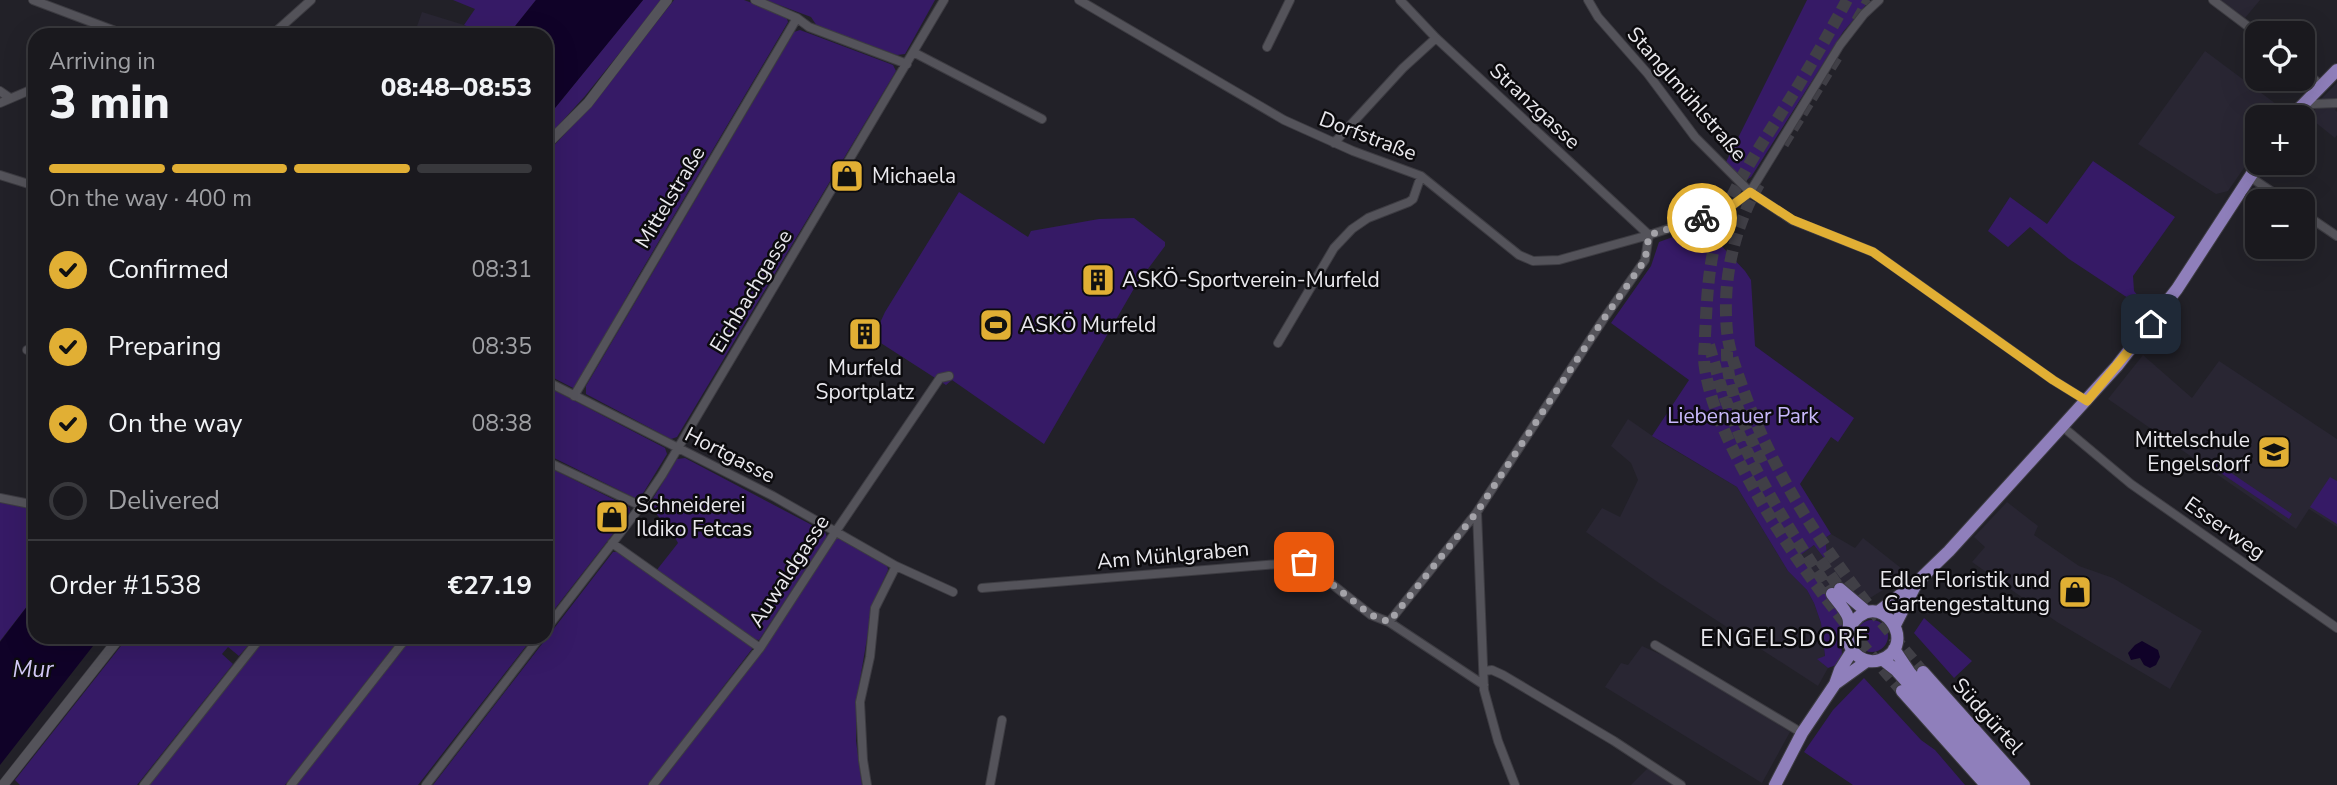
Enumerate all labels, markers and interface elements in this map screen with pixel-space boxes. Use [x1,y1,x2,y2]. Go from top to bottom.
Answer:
street label: Stanglmühlstraße [1621,21,1753,167]
map controls [2245,21,2315,259]
button: locate [2245,21,2315,91]
text: Arriving in [49,46,156,77]
street label: Stranzgasse [1483,57,1587,155]
text: 08:48–08:53 [381,70,532,105]
text: 3 min [49,71,170,134]
street label: Dorfstraße [1315,105,1421,167]
button: + [2245,105,2315,175]
street label: Mittelstraße [629,141,711,253]
shop icon: Michaela [828,157,866,195]
place label: Michaela [872,162,956,190]
text: On the way · 400 m [49,183,252,214]
courier [1667,183,1737,253]
button: − [2245,189,2315,259]
icon: bike [1683,199,1721,237]
street label: Eichbachgasse [703,224,799,358]
icon: check [49,251,87,289]
text: Confirmed [108,252,229,287]
text: 08:31 [472,254,532,285]
building icon: ASKÖ-Sportverein-Murfeld [1079,261,1117,299]
place label: ASKÖ-Sportverein-Murfeld [1122,266,1380,294]
pin [2121,294,2181,354]
icon: home [2132,305,2170,343]
sports icon: ASKÖ Murfeld [977,306,1015,344]
place label: ASKÖ Murfeld [1020,311,1156,339]
building icon: Murfeld Sportplatz [846,315,884,353]
icon: check [49,328,87,366]
text: Preparing [108,329,221,364]
text: 08:35 [472,331,532,362]
place label: Murfeld Sportplatz [816,354,915,406]
park label: Liebenauer Park [1667,402,1819,430]
icon: check [49,405,87,443]
text: On the way [108,406,242,441]
text: 08:38 [472,408,532,439]
street label: Hortgasse [680,420,780,490]
place label: Mittelschule Engelsdorf [2135,426,2251,478]
school or university icon: Mittelschule Engelsdorf [2255,433,2293,471]
text: Delivered [108,483,220,518]
street label: Esserweg [2179,490,2271,566]
place label: Schneiderei Ildiko Fetcas [636,491,752,543]
shop icon: Schneiderei Ildiko Fetcas [593,498,631,536]
street label: Auwaldgasse [742,509,836,633]
pin [1274,532,1334,592]
street label: Am Mühlgraben [1096,534,1250,576]
icon: bag [1285,543,1323,581]
place label: Edler Floristik und Gartengestaltung [1880,566,2050,618]
text: Order #1538 [49,568,201,603]
text: €27.19 [448,568,532,603]
shop icon: Edler Floristik und Gartengestaltung [2056,573,2094,611]
district label: ENGELSDORF [1700,623,1870,654]
water label: Mur [13,654,54,685]
street label: Südgürtel [1946,672,2030,761]

